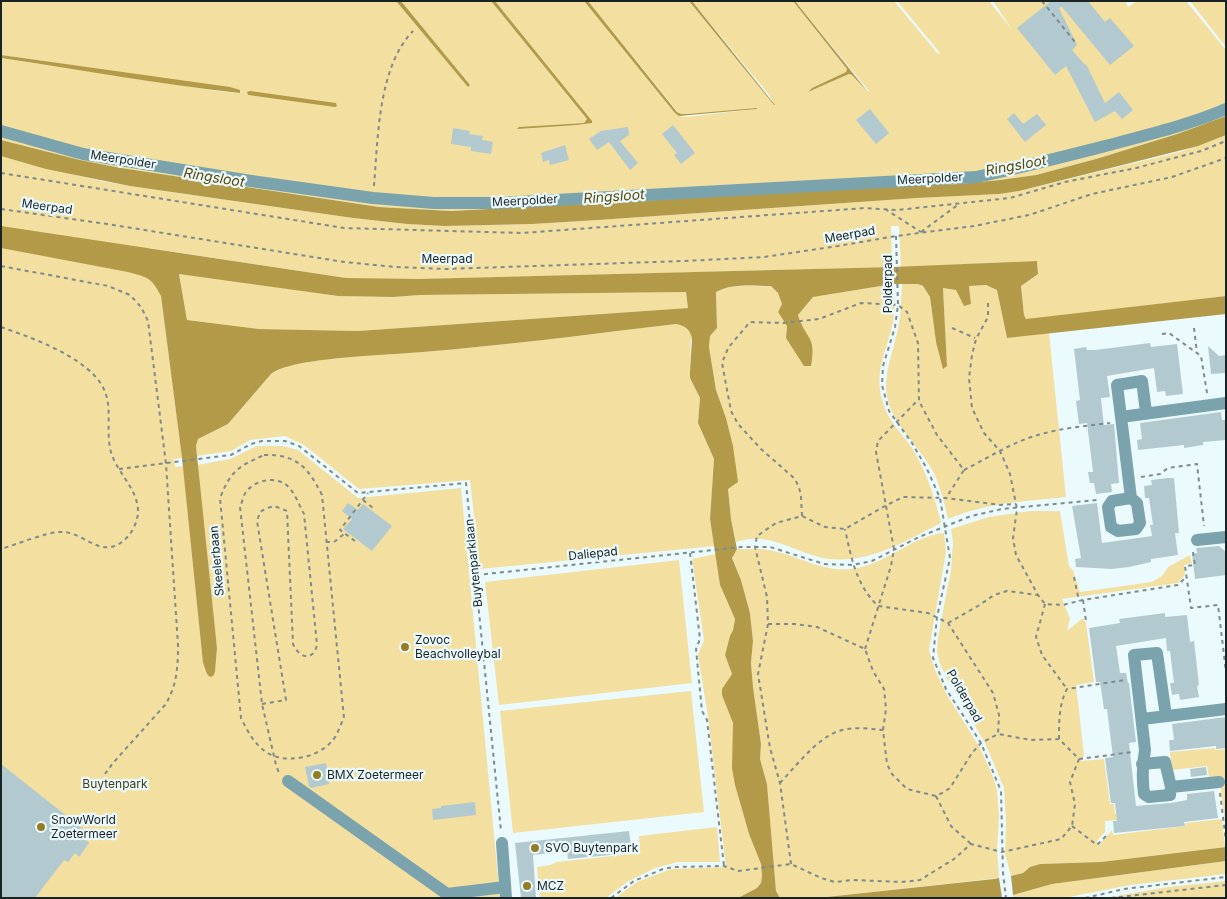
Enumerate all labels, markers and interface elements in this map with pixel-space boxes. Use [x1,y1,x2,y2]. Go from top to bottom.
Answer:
street label: Meerpolder [89,148,157,172]
water label: Ringsloot [984,152,1048,180]
water label: Ringsloot [182,165,246,191]
street label: Meerpolder [897,170,963,188]
water label: Ringsloot [583,186,645,208]
street label: Meerpolder [492,192,558,210]
street label: Meerpad [21,196,73,218]
street label: Meerpad [824,223,876,247]
street label: Meerpad [421,252,473,266]
street label: Polderpad [881,255,895,313]
street label: Buytenparklaan [462,518,486,608]
street label: Skeelerbaan [207,525,227,597]
street label: Daliepad [568,544,618,564]
place label: Zovoc Beachvolleybal [415,633,501,661]
marker: Zovoc Beachvolleybal [399,641,411,653]
street label: Polderpad [943,667,985,725]
place label: BMX Zoetermeer [327,768,424,782]
marker: BMX Zoetermeer [311,769,323,781]
park label: Buytenpark [82,777,148,791]
place label: SnowWorld Zoetermeer [51,813,117,841]
marker: SnowWorld Zoetermeer [35,821,47,833]
place label: SVO Buytenpark [545,841,638,855]
marker: SVO Buytenpark [529,842,541,854]
place label: MCZ [537,879,564,893]
marker: MCZ [521,880,533,892]

